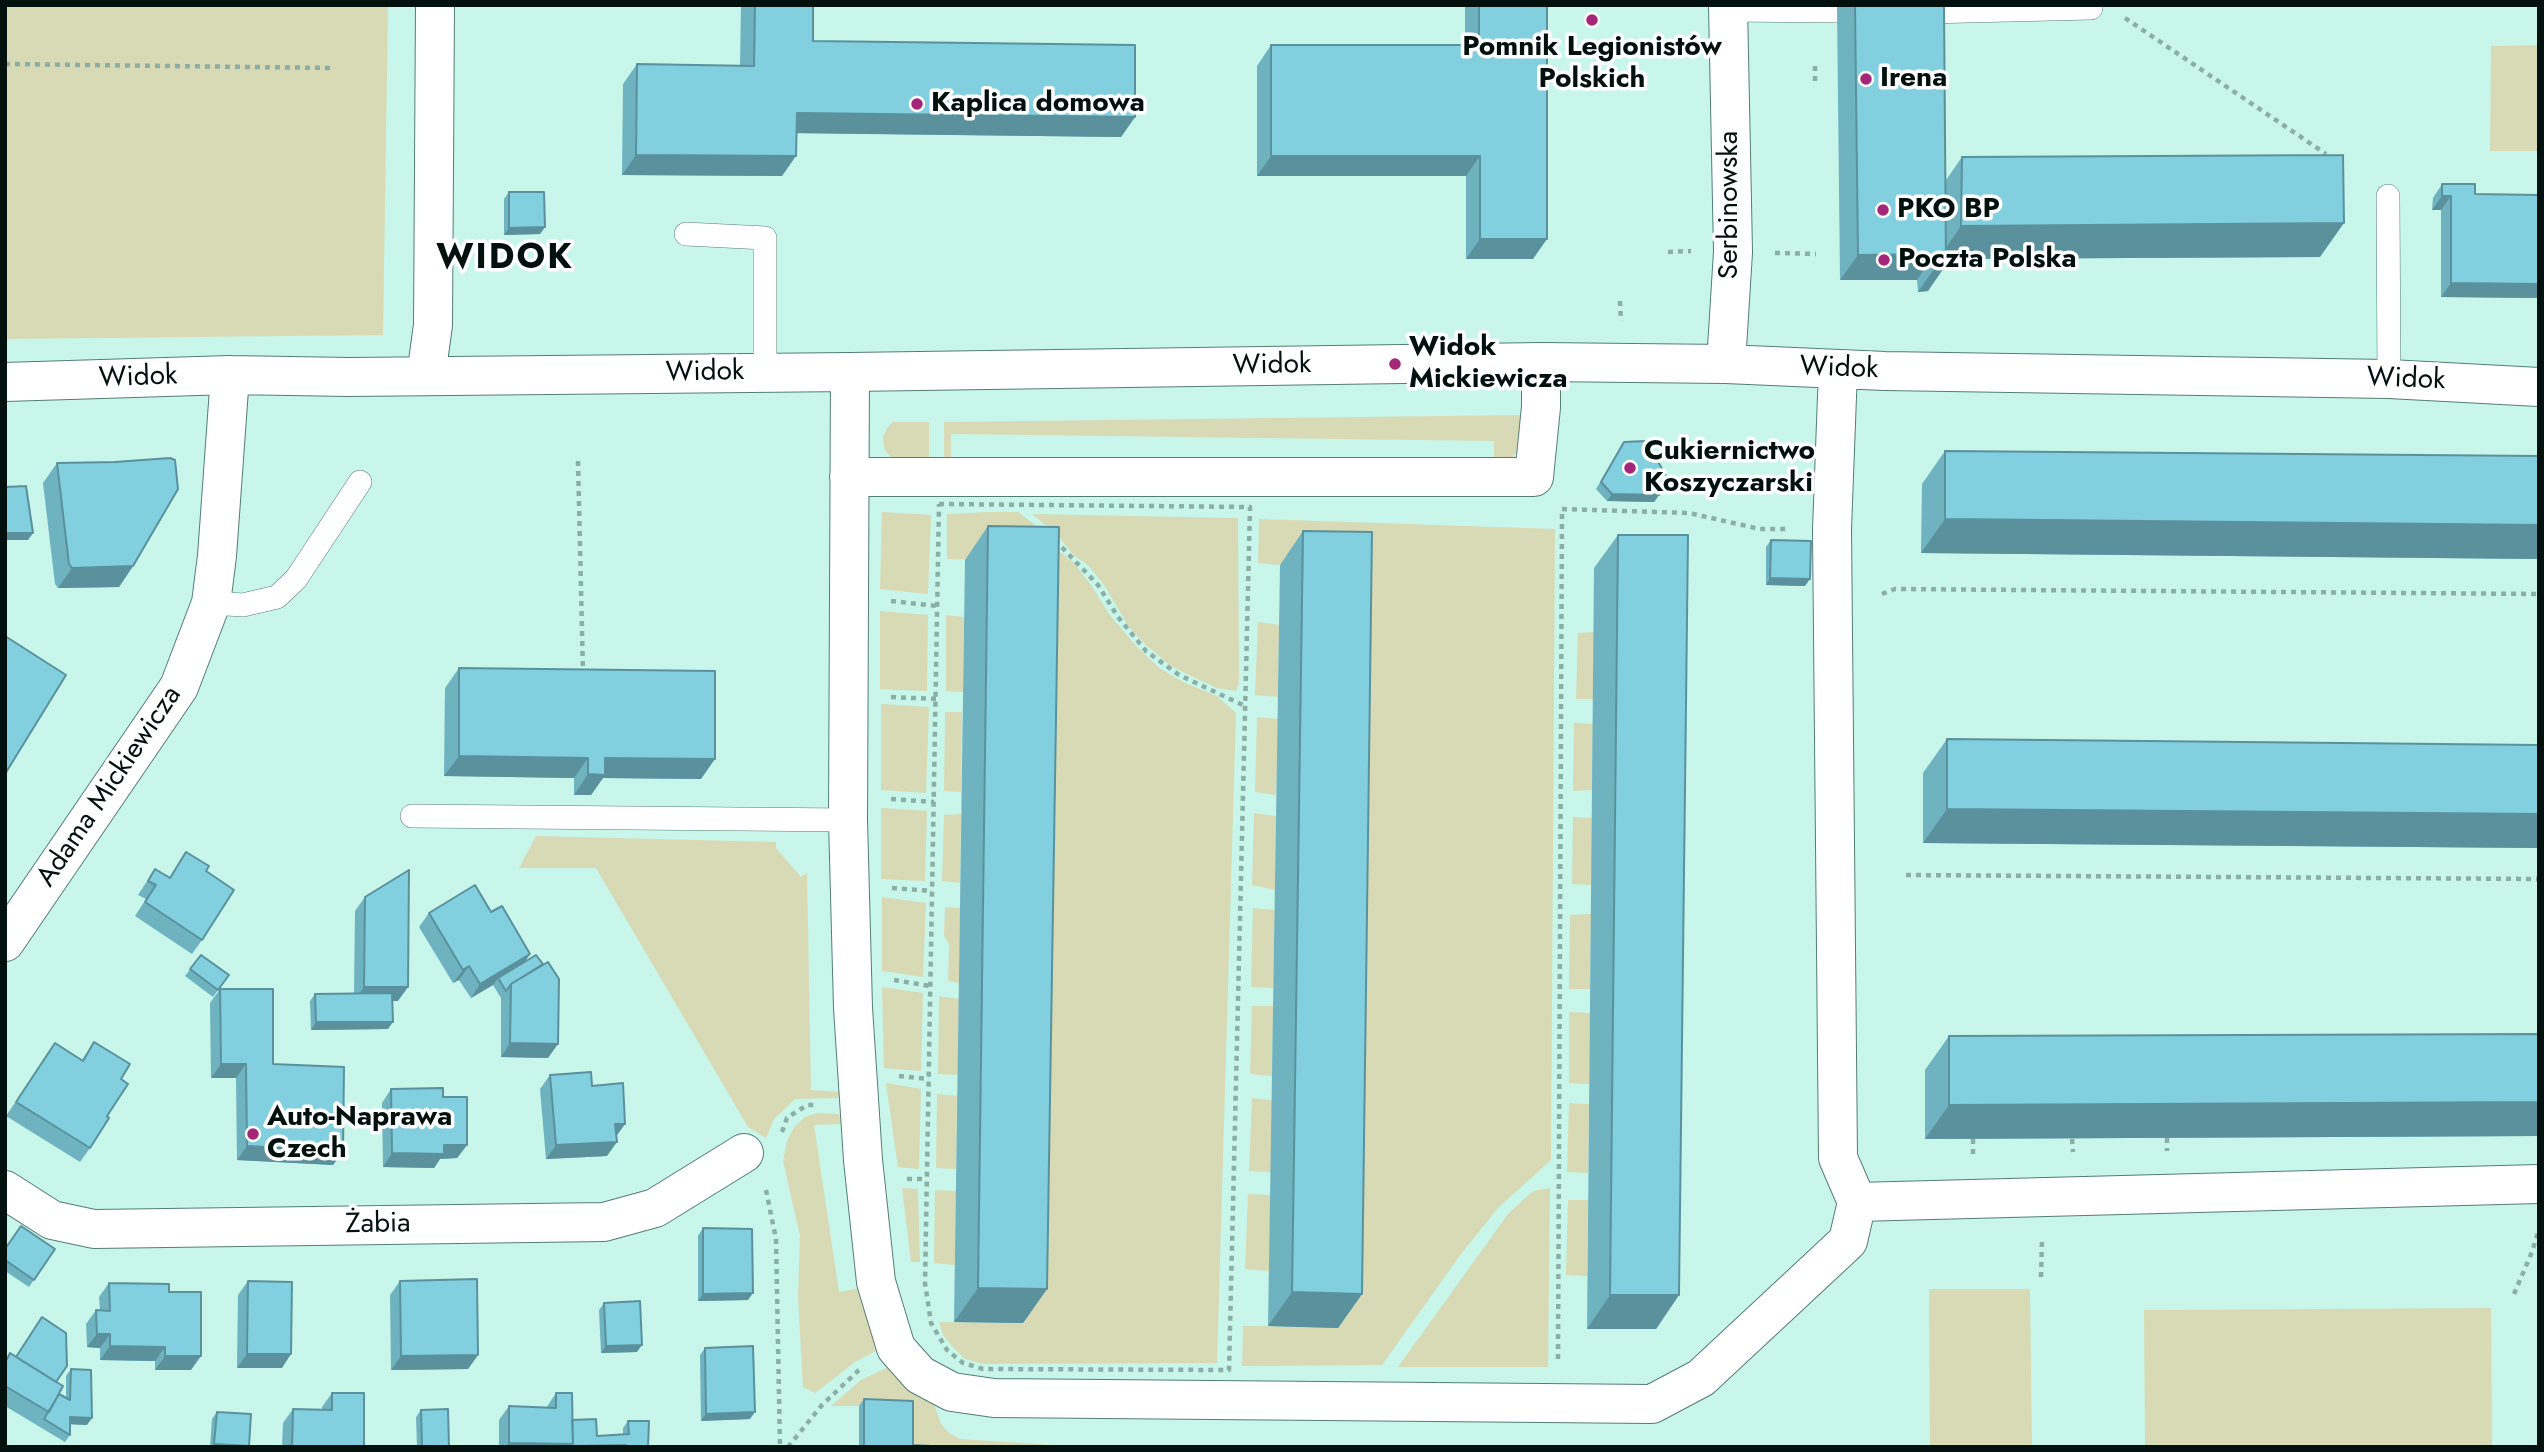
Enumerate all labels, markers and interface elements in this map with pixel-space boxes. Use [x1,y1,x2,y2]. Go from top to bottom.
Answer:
marker: Pomnik Legionistów Polskich [1584,12,1600,28]
place label: Pomnik Legionistów Polskich [1462,31,1722,97]
place label: Irena [1880,62,1947,96]
marker: Irena [1858,71,1874,87]
place label: Kaplica domowa [931,87,1145,121]
marker: Kaplica domowa [909,96,925,112]
street label: Serbinowska [1713,131,1747,279]
place label: PKO BP [1897,193,2000,227]
marker: PKO BP [1875,202,1891,218]
district label: WIDOK [437,239,573,281]
place label: Poczta Polska [1898,243,2077,277]
marker: Poczta Polska [1876,252,1892,268]
place label: Widok Mickiewicza [1409,331,1568,397]
street label: Widok [1232,349,1312,383]
street label: Widok [1799,351,1879,387]
street label: Widok [665,356,745,390]
marker: Widok Mickiewicza [1387,356,1403,372]
street label: Widok [98,360,178,396]
street label: Widok [2366,362,2446,398]
place label: Cukiernictwo Koszyczarski [1644,435,1815,501]
marker: Cukiernictwo Koszyczarski [1622,460,1638,476]
street label: Adama Mickiewicza [30,680,190,894]
place label: Auto-Naprawa Czech [267,1101,452,1167]
marker: Auto-Naprawa Czech [245,1126,261,1142]
street label: Żabia [345,1208,411,1242]

